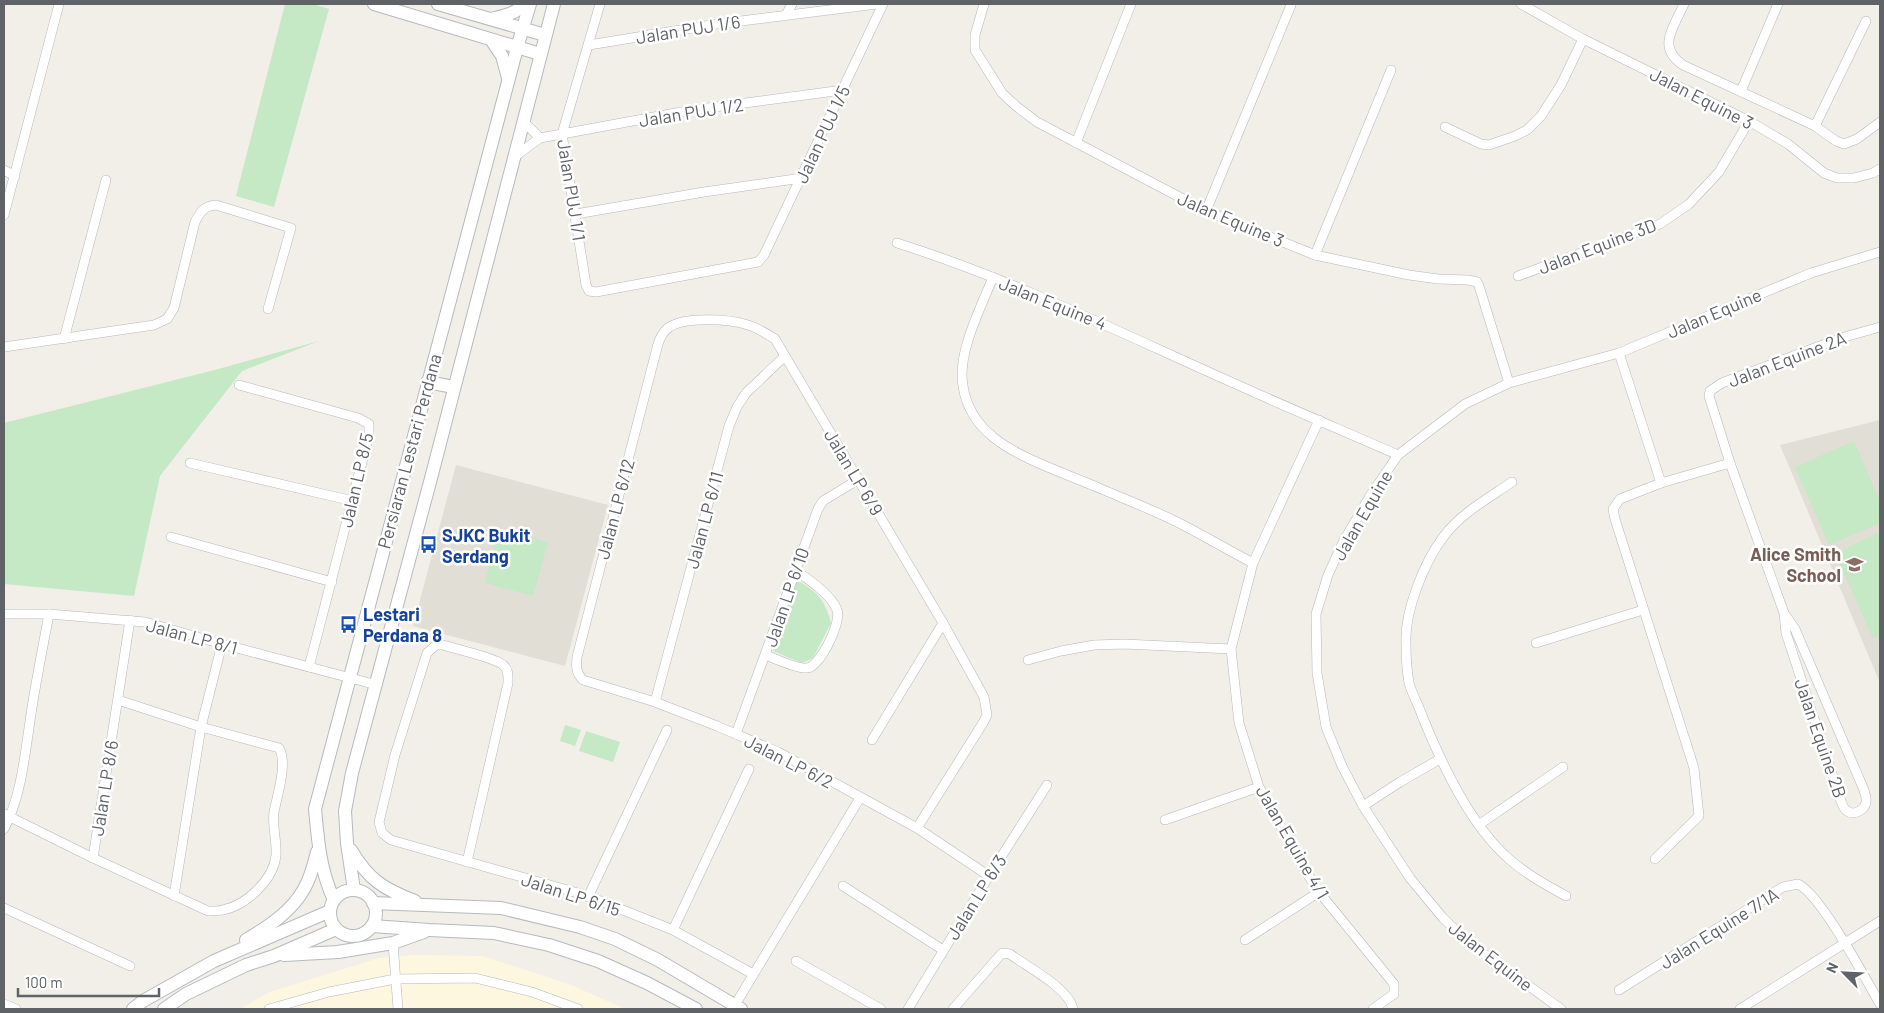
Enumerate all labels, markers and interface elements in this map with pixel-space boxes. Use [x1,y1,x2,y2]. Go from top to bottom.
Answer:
street label: Jalan PUJ 1/6 [634,10,742,48]
street label: Jalan Equine 3 [1647,62,1757,134]
street label: Jalan PUJ 1/5 [790,82,854,186]
street label: Jalan PUJ 1/2 [637,93,745,131]
street label: Jalan PUJ 1/1 [553,138,591,242]
street label: Jalan Equine 3 [1175,187,1287,251]
street label: Jalan Equine 3D [1535,213,1659,279]
street label: Jalan Equine 4 [996,271,1110,335]
street label: Jalan Equine [1663,283,1765,343]
street label: Jalan Equine 2A [1725,326,1849,392]
street label: Persiaran Lestari Perdana [372,351,446,551]
street label: Jalan LP 6/9 [820,425,888,519]
street label: Jalan LP 8/5 [334,430,378,530]
street label: Jalan LP 6/12 [591,456,639,562]
street label: Jalan Equine [1327,466,1397,564]
street label: Jalan LP 6/11 [680,469,728,571]
place label: SJKC Bukit Serdang [442,524,531,567]
bus stop icon: SJKC Bukit Serdang [418,535,438,555]
place label: Alice Smith School [1750,543,1841,586]
street label: Jalan LP 6/10 [759,544,813,650]
school or university icon: Alice Smith School [1845,554,1865,574]
place label: Lestari Perdana 8 [363,603,442,646]
street label: Jalan LP 8/1 [144,613,240,659]
bus stop icon: Lestari Perdana 8 [339,614,359,634]
street label: Jalan Equine 2B [1790,675,1852,801]
street label: Jalan LP 6/2 [741,729,837,793]
street label: Jalan LP 8/6 [86,739,122,837]
street label: Jalan Equine 4/1 [1252,781,1334,903]
street label: Jalan LP 6/3 [941,850,1011,944]
street label: Jalan LP 6/15 [519,868,623,920]
street label: Jalan Equine 7/1A [1656,883,1783,973]
street label: Jalan Equine [1445,916,1537,996]
north arrow [1819,948,1869,998]
text: N [1822,960,1841,975]
scale bar [18,966,159,998]
text: 100 m [25,973,63,991]

